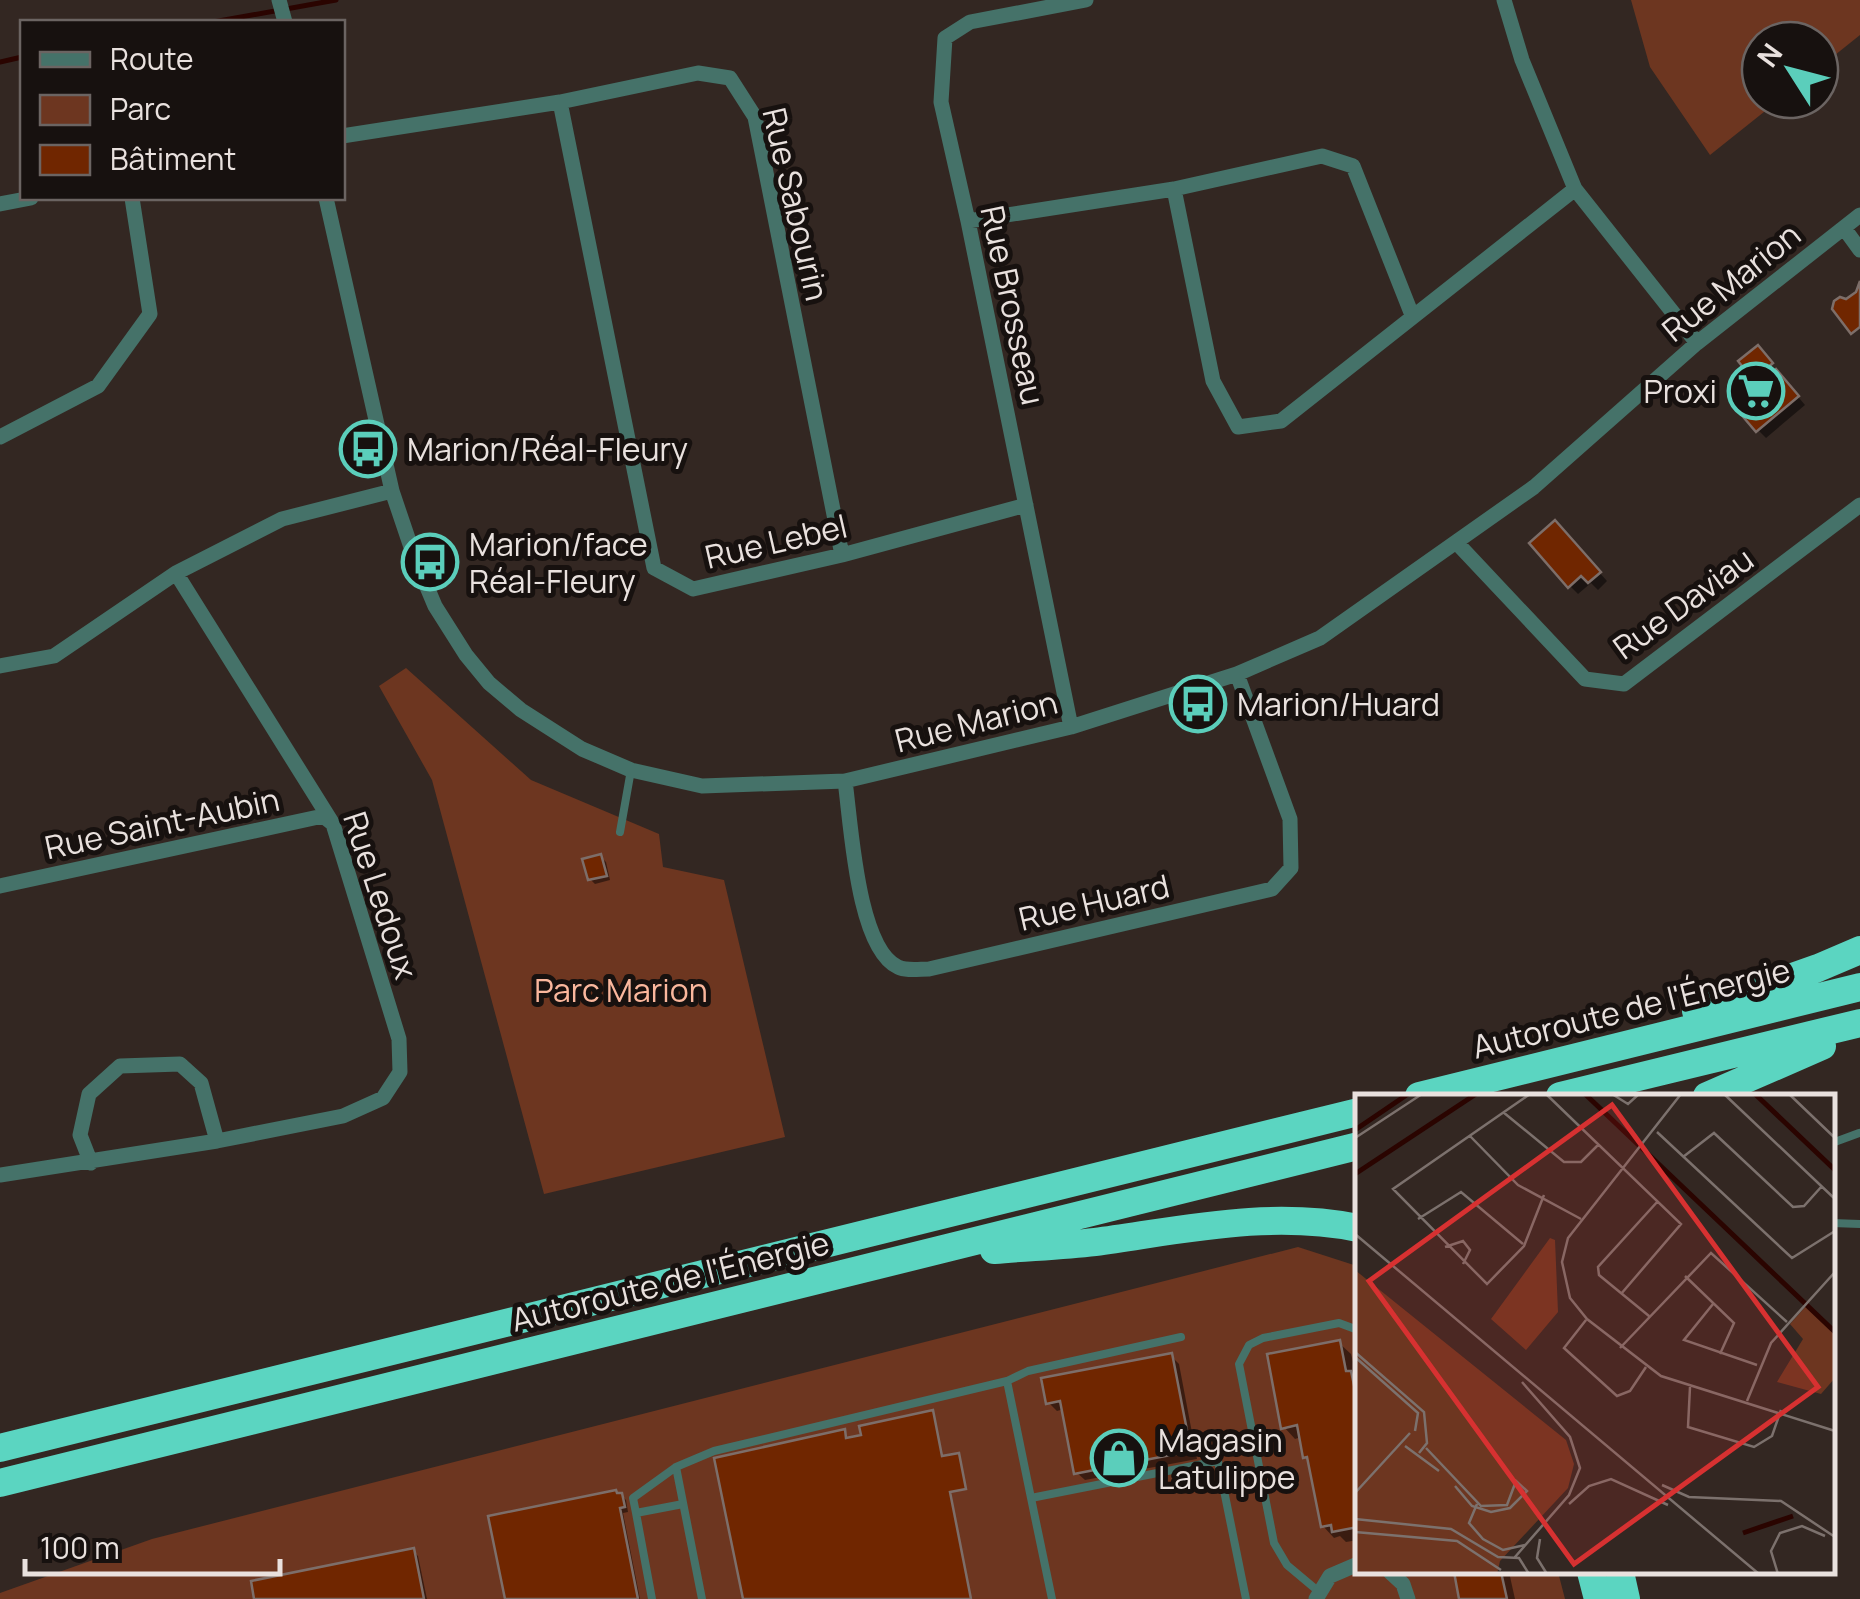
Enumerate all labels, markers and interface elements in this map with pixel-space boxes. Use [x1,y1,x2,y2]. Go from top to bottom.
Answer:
legend [20,20,345,200]
north arrow [1740,20,1840,120]
text: N [1748,35,1790,74]
text: Route [110,38,193,79]
text: Parc [110,88,171,129]
street label: Rue Sabourin [752,103,840,305]
text: Bâtiment [110,138,236,179]
street label: Rue Brosseau [970,201,1056,409]
street label: Rue Marion [1653,213,1809,351]
supermarket icon: Proxi [1726,361,1786,421]
place label: Proxi [1644,369,1717,413]
bus stop icon: Marion/Réal-Fleury [338,419,398,479]
place label: Marion/Réal-Fleury [407,427,688,471]
street label: Rue Lebel [701,503,851,579]
place label: Marion/face Réal-Fleury [469,522,648,603]
bus stop icon: Marion/face Réal-Fleury [400,532,460,592]
street label: Rue Daviau [1604,537,1762,669]
bus stop icon: Marion/Huard [1168,674,1228,734]
street label: Rue Marion [890,680,1062,762]
place label: Marion/Huard [1237,682,1440,726]
street label: Rue Saint-Aubin [41,777,283,869]
street label: Rue Ledoux [333,806,429,984]
street label: Rue Huard [1014,863,1174,941]
street label: Autoroute de l'Énergie [1467,947,1795,1069]
park label: Parc Marion [534,968,708,1012]
inset map [1355,1094,1835,1574]
street label: Autoroute de l'Énergie [506,1220,834,1342]
place label: Magasin Latulippe [1158,1418,1295,1499]
shop icon: Magasin Latulippe [1089,1428,1149,1488]
scale bar [25,1514,280,1576]
text: 100 m [40,1527,120,1568]

